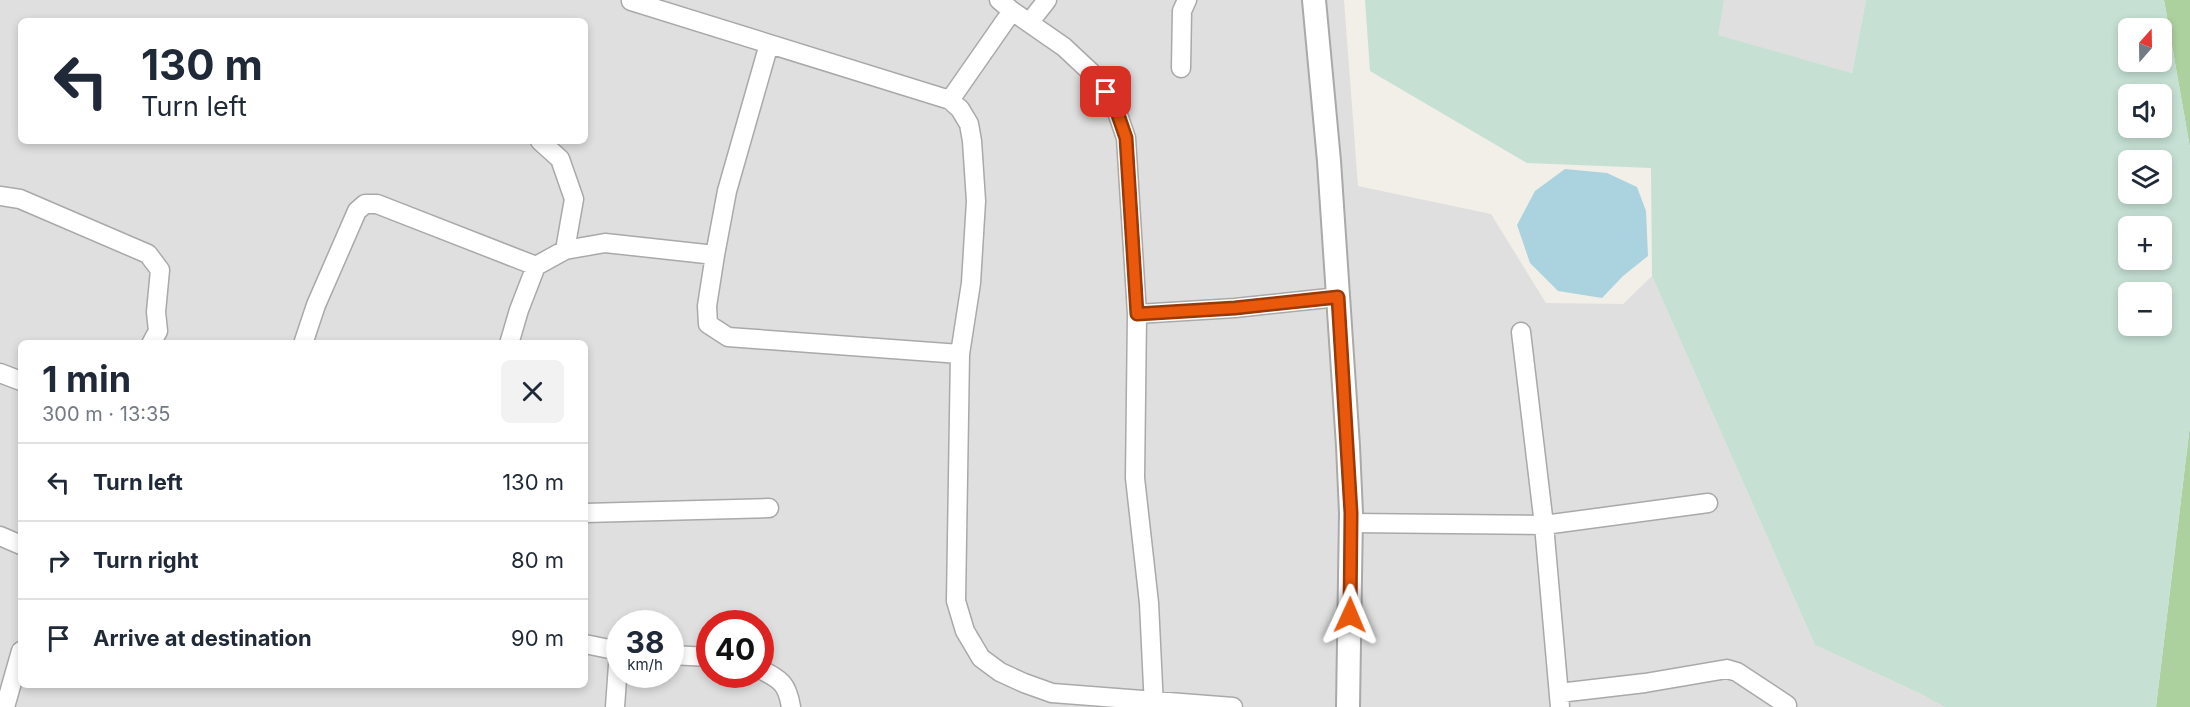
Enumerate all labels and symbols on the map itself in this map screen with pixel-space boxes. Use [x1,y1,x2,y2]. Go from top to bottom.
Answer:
north arrow [2118,18,2172,72]
pin [1080,66,1131,117]
position arrow [1318,583,1382,647]
speed limit sign: 40 [696,610,774,688]

